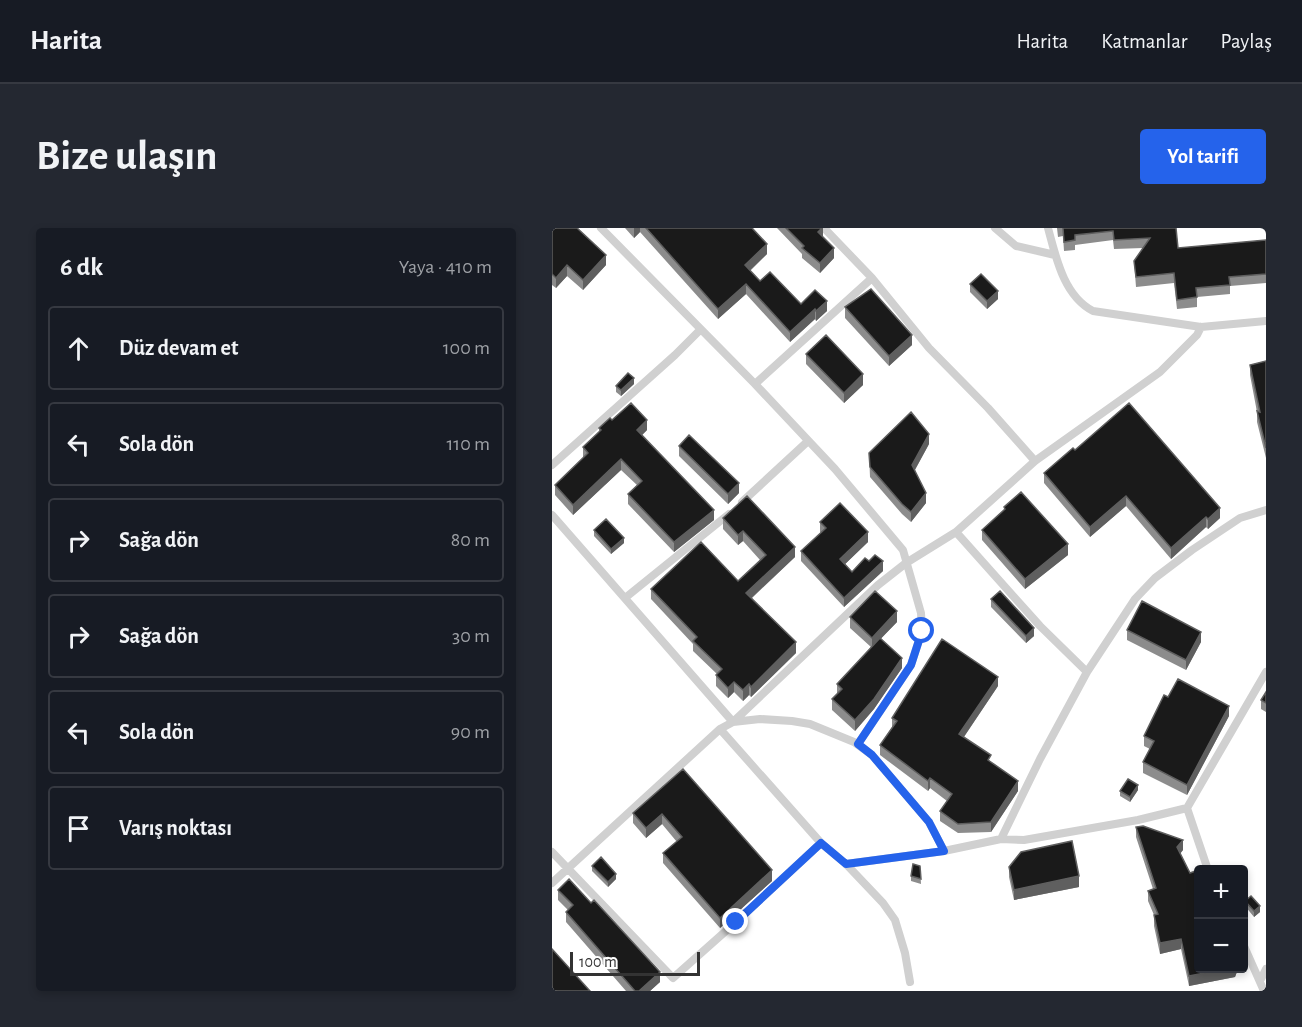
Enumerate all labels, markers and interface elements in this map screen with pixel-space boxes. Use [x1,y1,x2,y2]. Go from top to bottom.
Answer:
text: Harita [30,27,102,55]
text: Harita [1017,31,1068,52]
text: Katmanlar [1101,31,1188,52]
text: Paylaş [1221,31,1272,52]
button: Yol tarifi [1140,129,1266,184]
text: Bize ulaşın [36,135,217,177]
text: 6 dk [60,254,103,280]
text: Yaya · 410 m [399,257,492,277]
icon: ahead [62,332,95,365]
text: Düz devam et [119,337,238,359]
text: 100 m [443,338,490,358]
icon: left [62,428,95,461]
text: Sola dön [119,433,194,455]
text: 110 m [446,434,490,454]
icon: right [62,524,95,557]
text: Sağa dön [119,529,199,551]
text: 80 m [451,530,490,550]
route start [908,617,934,643]
icon: right [62,620,95,653]
text: Sağa dön [119,625,199,647]
text: 30 m [452,626,490,646]
icon: left [62,716,95,749]
text: Sola dön [119,721,194,743]
text: 90 m [451,722,490,742]
icon: arrive [62,812,95,845]
text: Varış noktası [119,817,232,839]
map controls [1194,865,1248,973]
button: + [1194,865,1248,919]
route end [722,908,748,934]
button: − [1194,919,1248,973]
scale bar [570,949,700,976]
text: 100 m [579,954,617,970]

